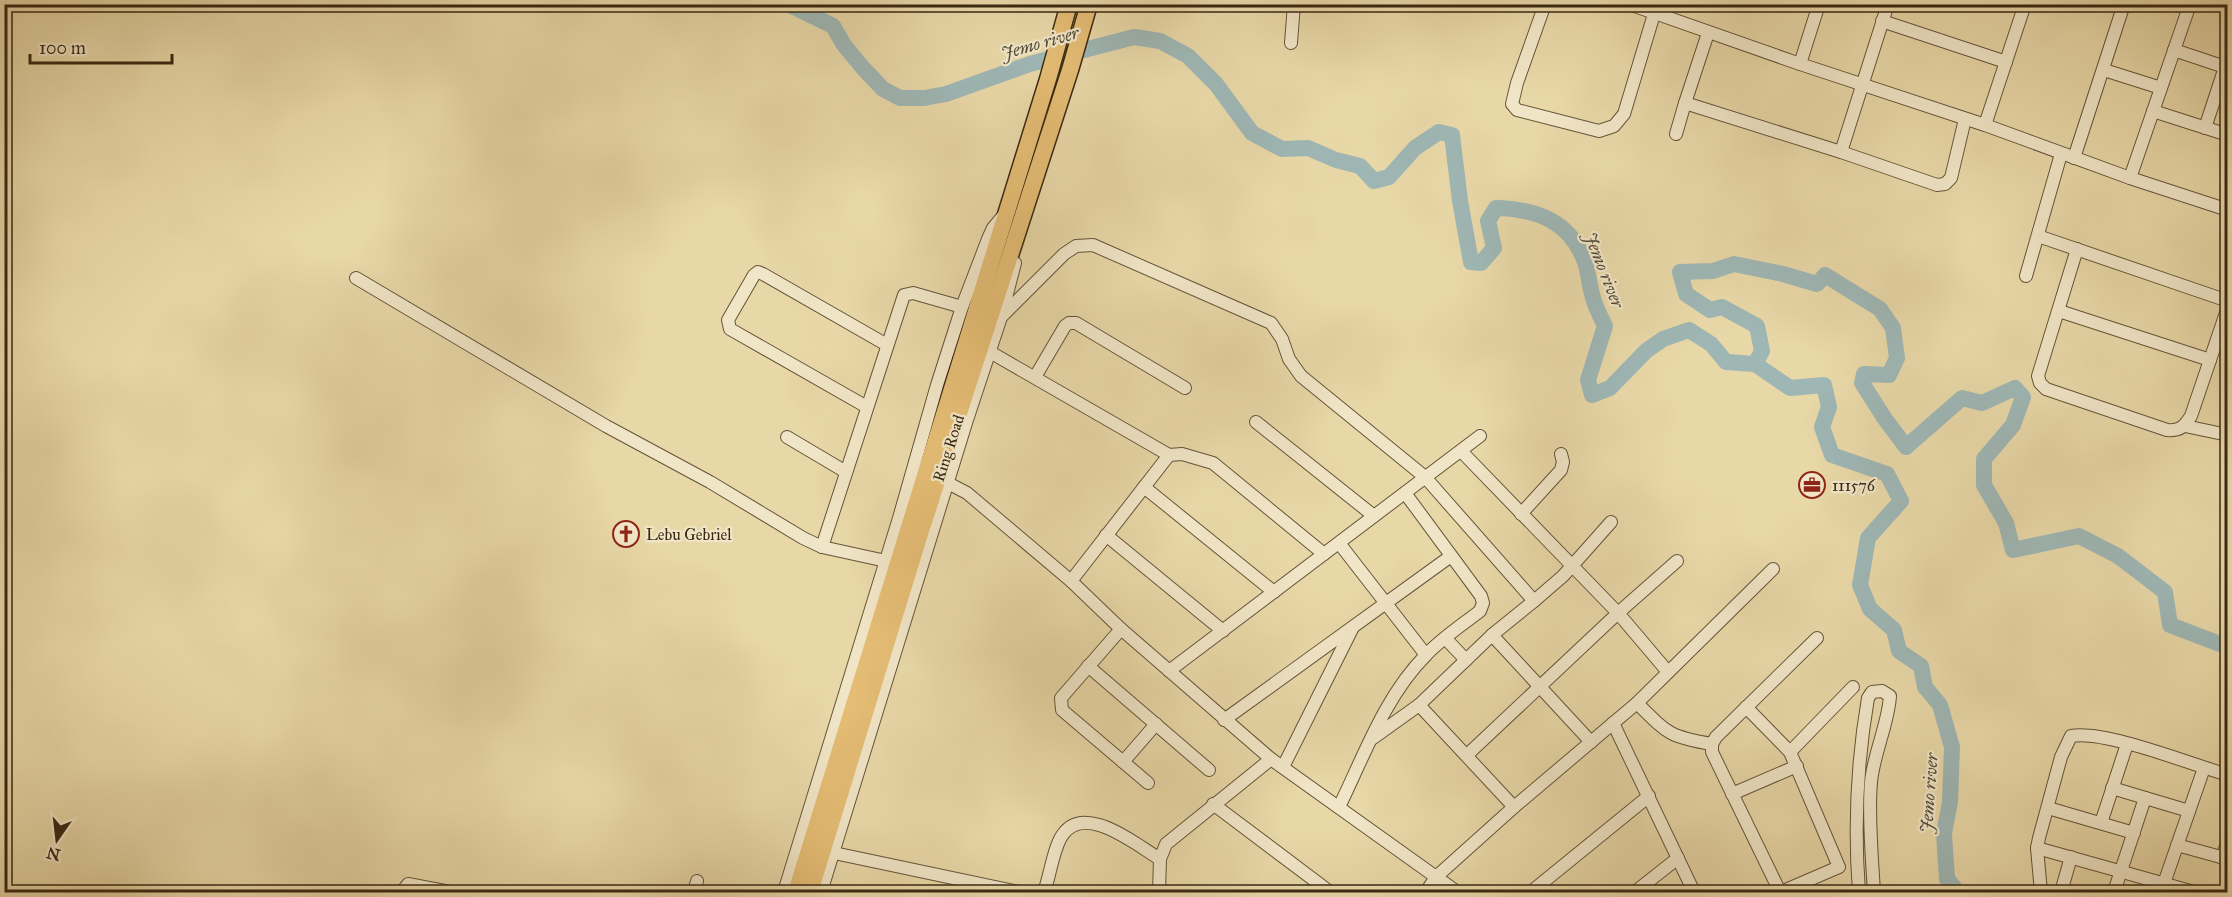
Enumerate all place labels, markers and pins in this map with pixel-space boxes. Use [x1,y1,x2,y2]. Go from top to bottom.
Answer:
office icon: 111576 [1797,470,1827,500]
place label: 111576 [1832,476,1876,495]
church icon: Lebu Gebriel [611,519,641,549]
place label: Lebu Gebriel [646,525,732,544]

